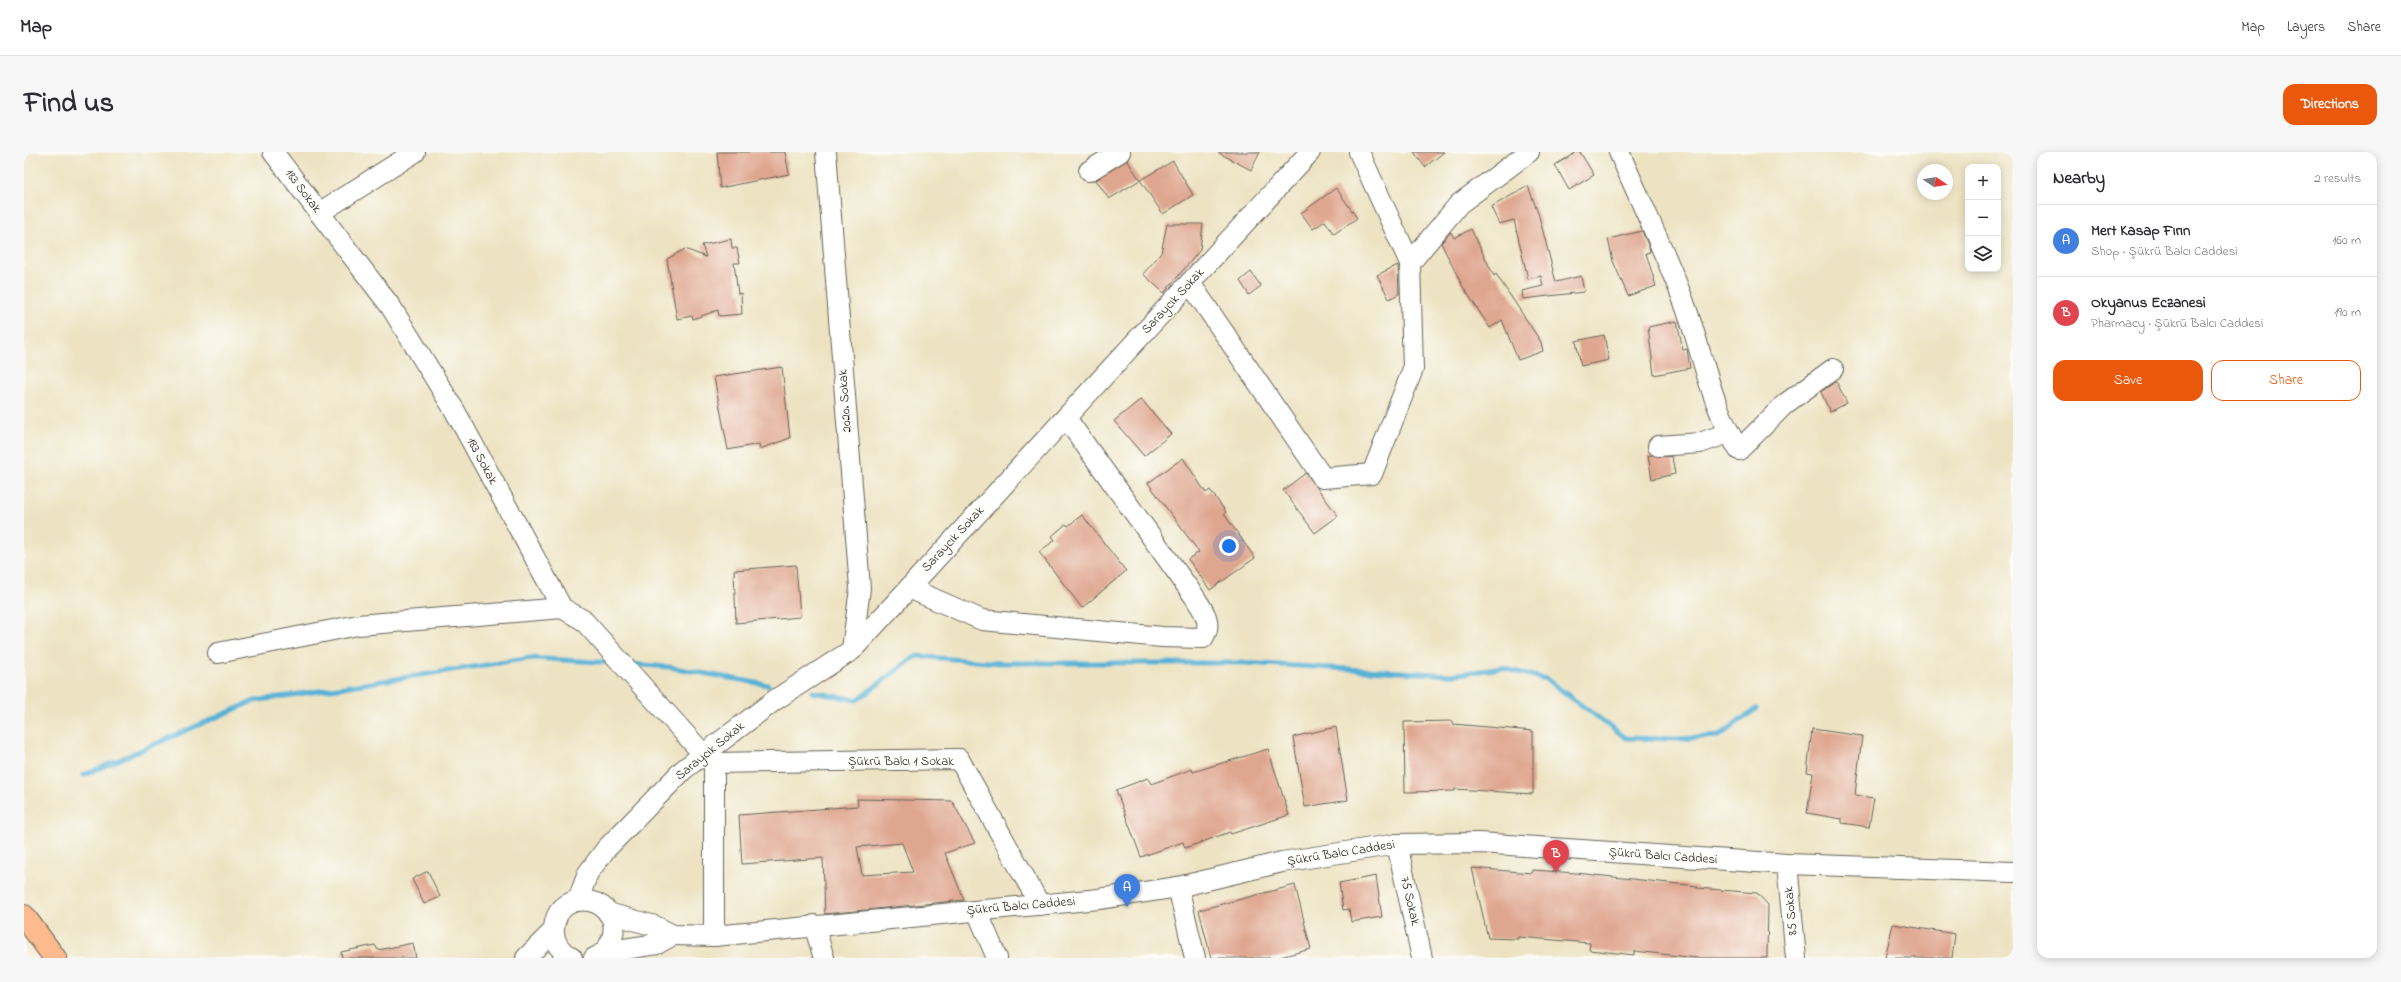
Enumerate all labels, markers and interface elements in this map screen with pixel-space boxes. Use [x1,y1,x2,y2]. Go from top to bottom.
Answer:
text: Map [20,14,52,41]
text: Map [2241,17,2265,38]
text: Layers [2287,17,2325,38]
text: Share [2347,17,2381,38]
text: Find us [24,84,114,125]
button: Directions [2283,84,2377,125]
north arrow [1917,164,1953,200]
map controls [1965,164,2001,272]
button: + [1965,164,2001,200]
street label: 183 Sokak [280,165,326,217]
text: Nearby [2053,166,2105,191]
text: 2 results [2314,169,2361,188]
button: − [1965,200,2001,236]
text: Mert Kasap Fırın [2091,220,2190,242]
text: A [2062,231,2070,250]
text: 160 m [2332,231,2361,250]
button: layers [1965,236,2001,272]
text: Shop · Şükrü Balcı Caddesi [2091,242,2238,261]
street label: Saraycık Sokak [1137,264,1210,339]
text: Okyanus Eczanesi [2091,292,2206,314]
text: B [2062,303,2070,322]
text: 190 m [2334,303,2361,322]
text: Pharmacy · Şükrü Balcı Caddesi [2091,314,2263,333]
button: Save [2053,360,2203,401]
button: Share [2211,360,2361,401]
street label: 2020. Sokak [833,369,857,433]
street label: 183 Sokak [462,434,502,488]
street label: Saraycık Sokak [917,502,990,577]
your location [1219,536,1239,556]
street label: Saraycık Sokak [671,717,750,786]
street label: Şükrü Balcı 1 Sokak [848,752,954,771]
street label: Şükrü Balcı Caddesi [1286,835,1396,871]
pin: B [1543,840,1569,873]
street label: Şükrü Balcı Caddesi [1608,843,1718,869]
pin: A [1114,874,1140,907]
street label: 75 Sokak [1395,875,1425,927]
street label: 85 Sokak [1779,886,1803,936]
street label: Şükrü Balcı Caddesi [966,892,1076,920]

